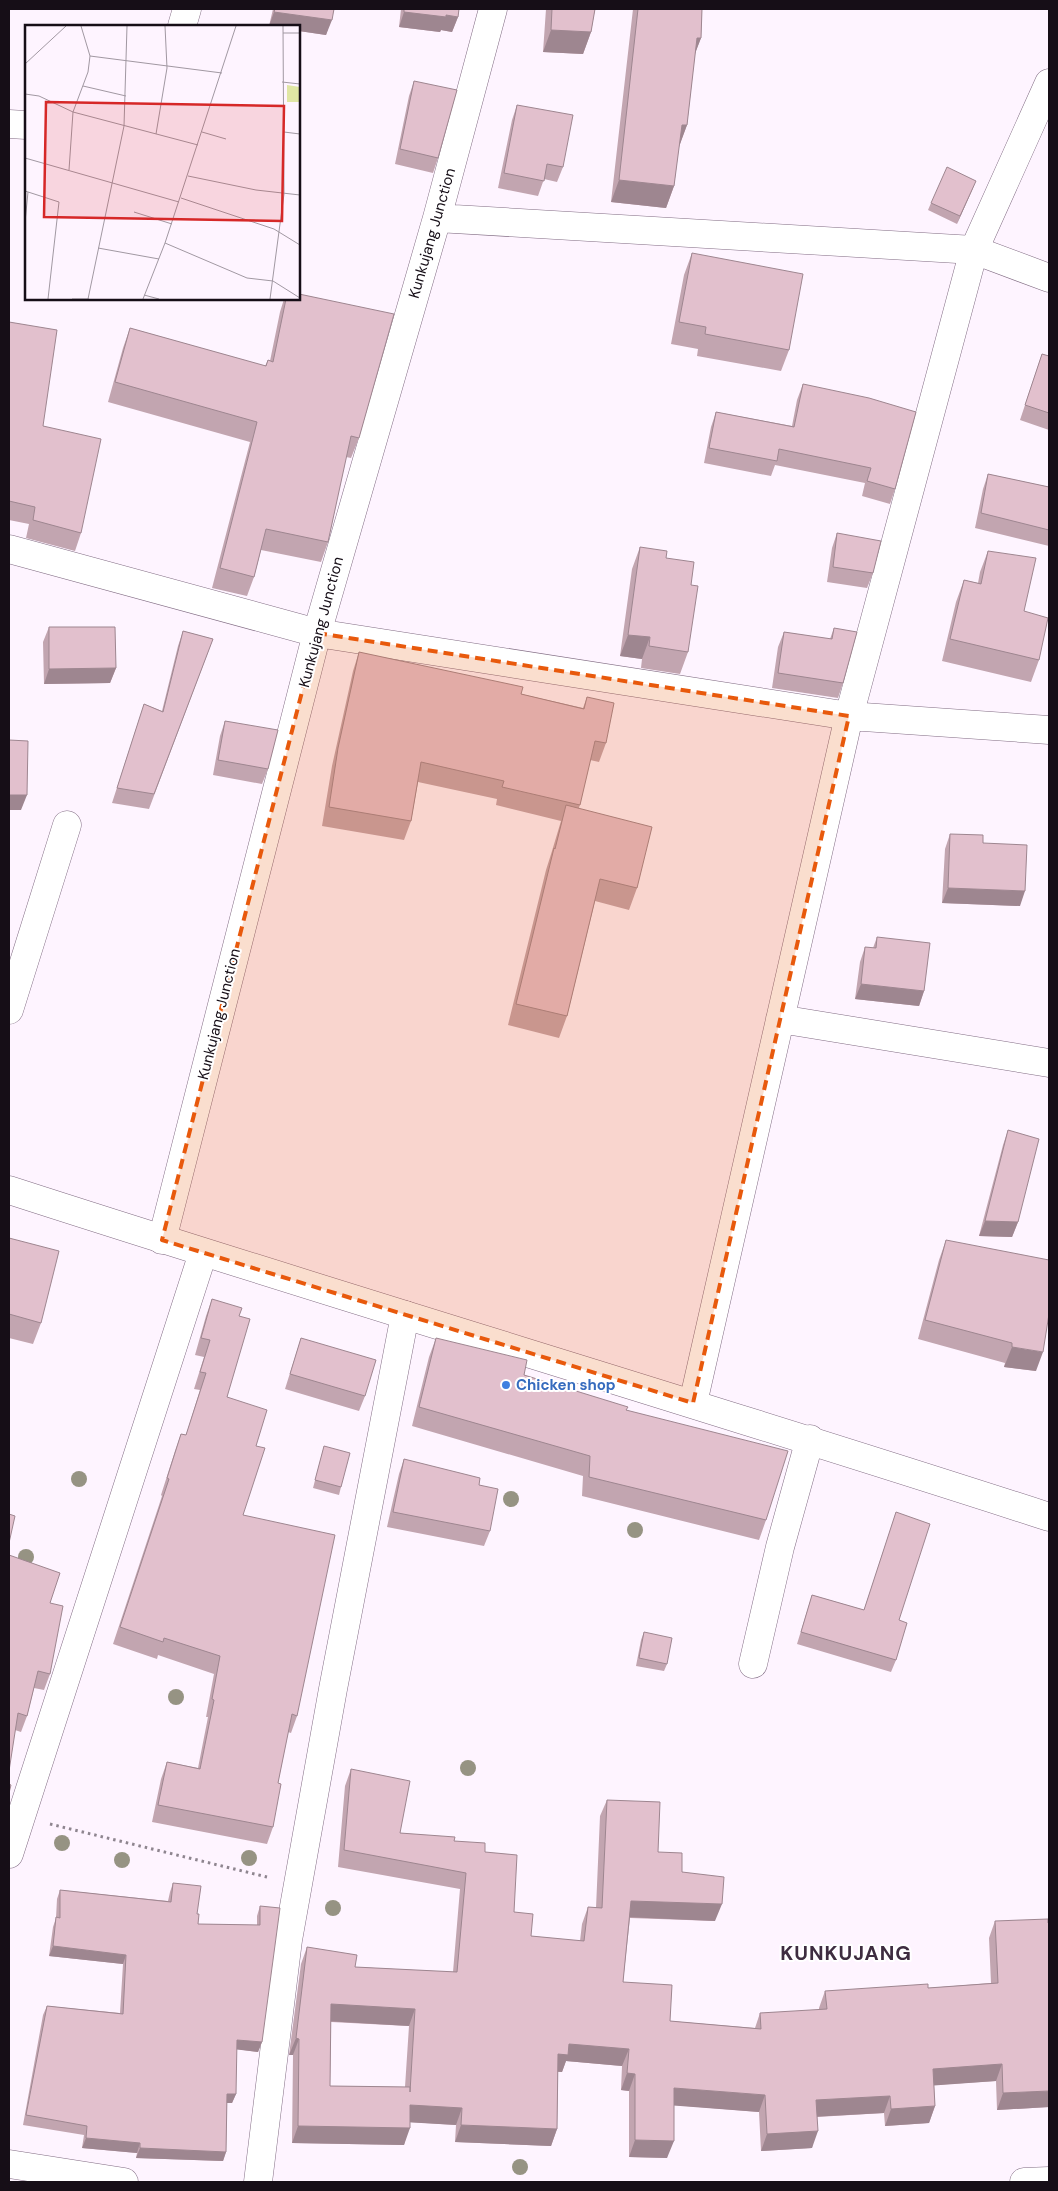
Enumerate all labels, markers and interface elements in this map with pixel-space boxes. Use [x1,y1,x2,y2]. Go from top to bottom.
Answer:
inset map [25,25,300,300]
street label: Kunkujang Junction [404,165,460,301]
street label: Kunkujang Junction [294,554,348,690]
street label: Kunkujang Junction [193,946,245,1082]
place label: Chicken shop [516,1375,616,1395]
marker: Chicken shop [500,1379,512,1391]
district label: KUNKUJANG [780,1940,912,1966]

